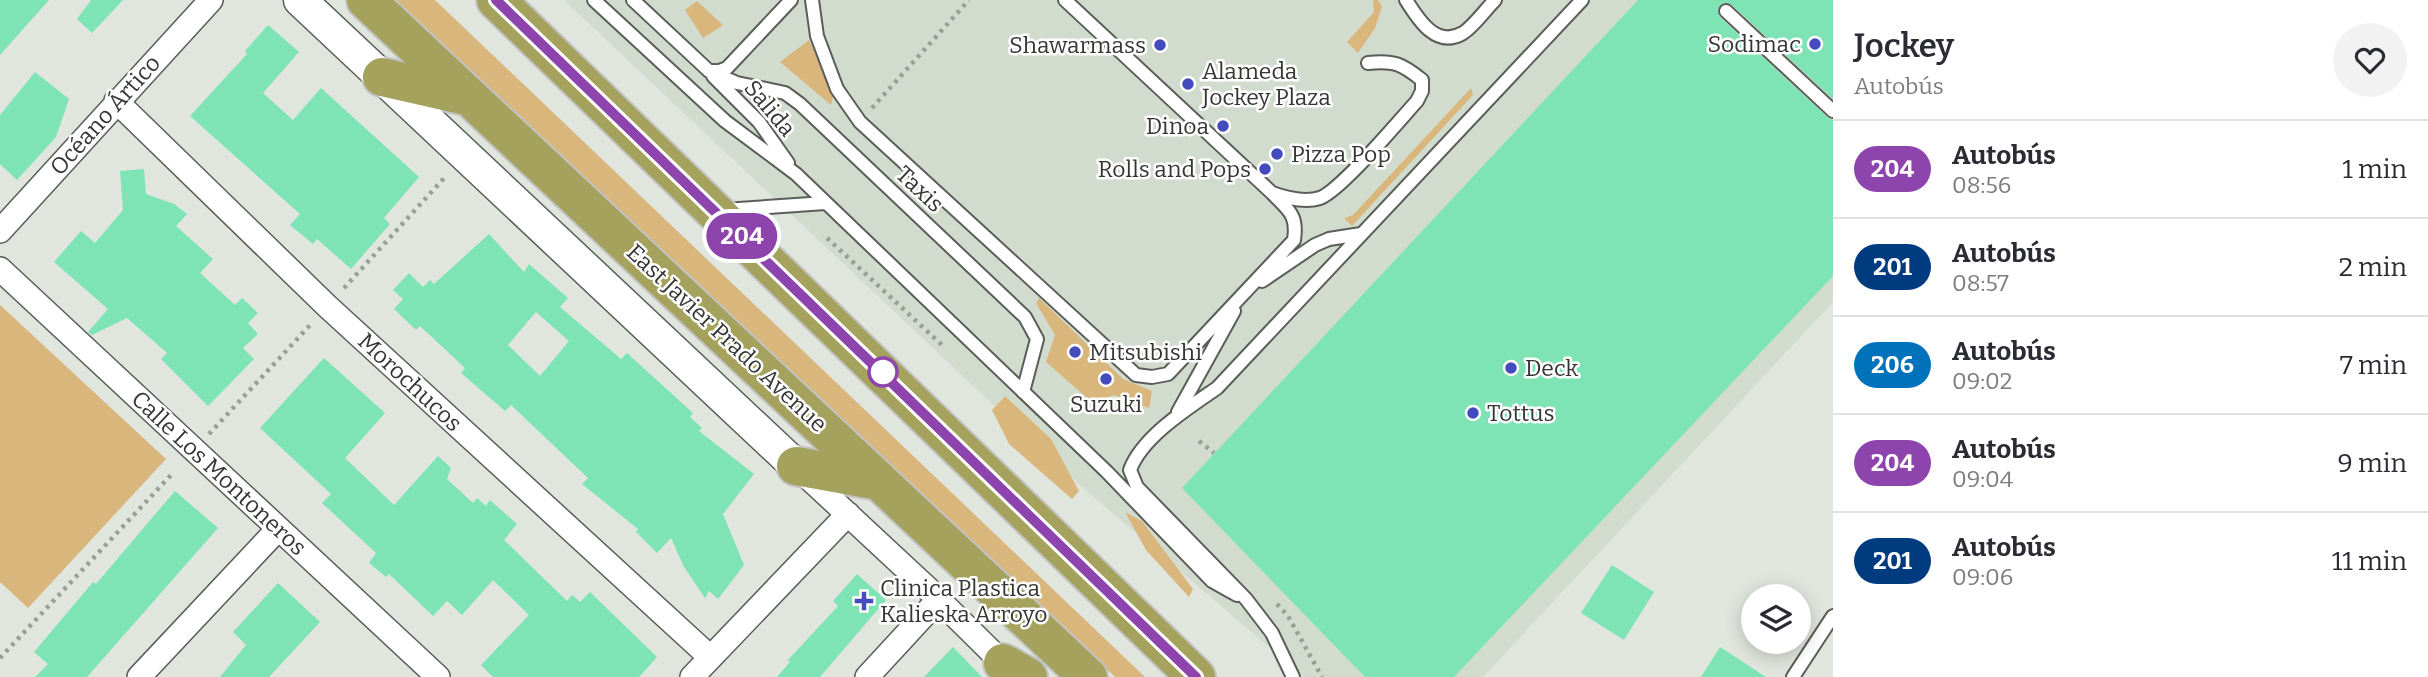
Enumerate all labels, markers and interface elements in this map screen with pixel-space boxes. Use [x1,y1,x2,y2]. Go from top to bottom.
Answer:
button: heart [2333,23,2407,97]
text: Jockey [1854,26,1954,66]
place label: Sodimac [1707,30,1801,58]
place label: Shawarmass [1009,31,1146,59]
marker: Sodimac [1807,36,1823,52]
marker: Shawarmass [1152,37,1168,53]
street label: Océano Ártico [44,49,166,181]
place label: Alameda Jockey Plaza [1201,57,1331,111]
text: Autobús [1854,72,1944,100]
street label: Salida [738,74,802,142]
marker: Alameda Jockey Plaza [1180,76,1196,92]
place label: Dinoa [1146,112,1209,140]
marker: Dinoa [1215,118,1231,134]
place label: Pizza Pop [1291,140,1391,168]
text: Autobús [1952,140,2056,171]
marker: Pizza Pop [1269,146,1285,162]
text: 1 min [2342,154,2407,185]
place label: Rolls and Pops [1098,155,1251,183]
text: 204 [1871,155,1914,183]
street label: Taxis [890,160,950,218]
marker: Rolls and Pops [1257,161,1273,177]
text: 08:56 [1952,171,2011,199]
line badge: 204 [702,213,782,259]
text: 204 [720,222,764,250]
street label: East Javier Prado Avenue [621,238,833,438]
text: Autobús [1952,238,2056,269]
text: 2 min [2339,252,2407,283]
text: 201 [1873,253,1912,281]
text: 08:57 [1952,269,2009,297]
street label: Morochucos [352,327,468,437]
text: Autobús [1952,336,2056,367]
place label: Mitsubishi [1089,338,1202,366]
marker: Mitsubishi [1067,344,1083,360]
text: 7 min [2340,350,2407,381]
text: 206 [1871,351,1914,379]
place label: Deck [1525,354,1578,382]
unlabelled marker [868,357,898,387]
marker: Deck [1503,360,1519,376]
text: 09:02 [1952,367,2012,395]
marker: Suzuki [1098,371,1114,387]
street label: Calle Los Montoneros [126,385,312,561]
place label: Suzuki [1070,390,1142,418]
place label: Tottus [1487,399,1554,427]
marker: Tottus [1465,405,1481,421]
text: Autobús [1952,434,2056,465]
text: 9 min [2338,448,2407,479]
text: 204 [1871,449,1914,477]
text: 09:04 [1952,465,2013,493]
text: Autobús [1952,532,2056,563]
text: 11 min [2332,546,2407,577]
text: 201 [1873,547,1912,575]
text: 09:06 [1952,563,2013,591]
place label: Clinica Plastica Kalieska Arroyo [880,574,1048,628]
map controls [1741,584,1811,654]
button: layers [1741,584,1811,654]
marker: Clinica Plastica Kalieska Arroyo [854,591,874,611]

